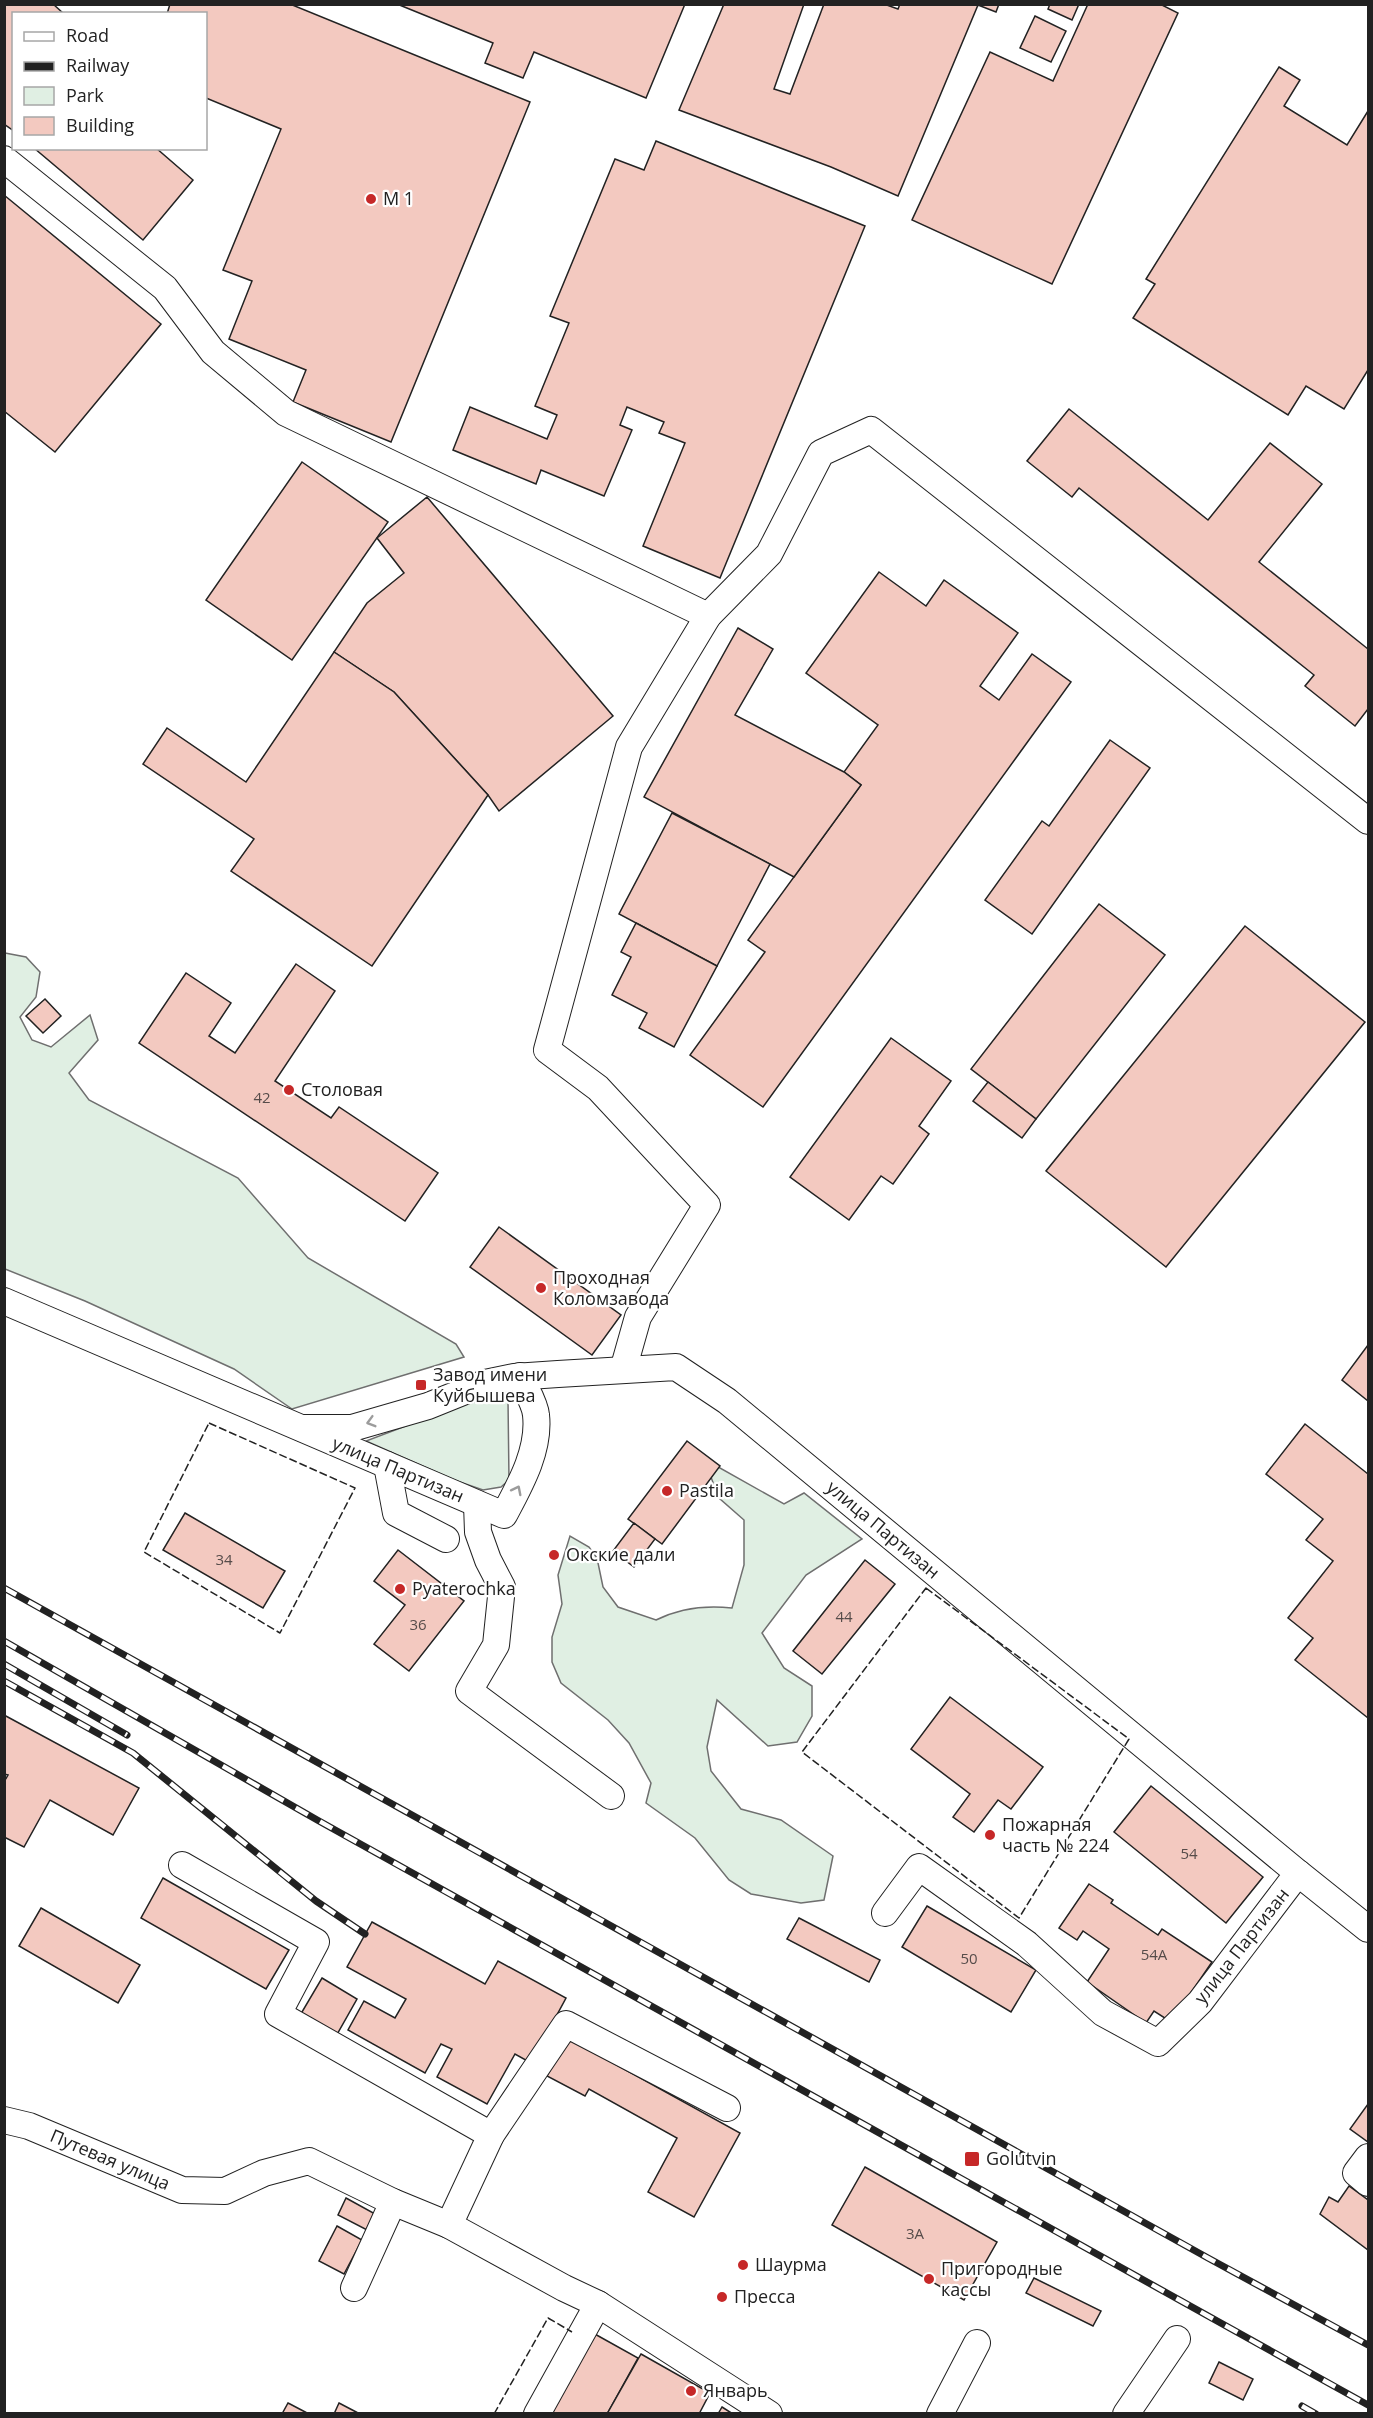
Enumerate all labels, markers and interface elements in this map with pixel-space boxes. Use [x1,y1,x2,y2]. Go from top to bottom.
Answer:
legend [12,12,207,150]
text: Road [66,23,109,47]
text: Railway [66,53,130,77]
text: Park [66,83,104,107]
text: Building [66,113,134,137]
place label: M 1 [383,186,414,210]
marker: M 1 [364,192,378,206]
place label: Столовая [301,1077,383,1101]
marker: Столовая [282,1083,296,1097]
house number: 42 [253,1087,271,1107]
place label: Проходная Коломзавода [553,1265,669,1310]
marker: Проходная Коломзавода [534,1281,548,1295]
place label: Завод имени Куйбышева [433,1362,547,1407]
marker: Завод имени Куйбышева [414,1378,428,1392]
one-way arrow [367,1415,377,1427]
street label: улица Партизан [329,1431,468,1508]
street label: улица Партизан [822,1475,945,1584]
place label: Pastila [679,1478,734,1502]
marker: Pastila [660,1484,674,1498]
one-way arrow [510,1486,521,1497]
place label: Окские дали [566,1542,676,1566]
marker: Окские дали [547,1548,561,1562]
house number: 34 [215,1549,233,1569]
place label: Pyaterochka [412,1576,516,1600]
marker: Pyaterochka [393,1582,407,1596]
house number: 44 [835,1606,853,1626]
house number: 36 [409,1614,427,1634]
place label: Пожарная часть № 224 [1002,1812,1109,1857]
marker: Пожарная часть № 224 [983,1828,997,1842]
house number: 54 [1180,1843,1198,1863]
street label: улица Партизан [1188,1883,1294,2008]
house number: 54А [1141,1944,1168,1964]
house number: 50 [960,1948,978,1968]
street label: Путевая улица [47,2123,174,2195]
place label: Golutvin [986,2146,1057,2170]
marker: Golutvin [963,2150,981,2168]
house number: 3А [906,2223,925,2243]
place label: Шаурма [755,2252,827,2276]
place label: Пригородные кассы [941,2256,1063,2301]
marker: Шаурма [736,2258,750,2272]
marker: Пригородные кассы [922,2272,936,2286]
place label: Пресса [734,2284,795,2308]
marker: Пресса [715,2290,729,2304]
place label: Январь [703,2378,768,2402]
marker: Январь [684,2384,698,2398]

